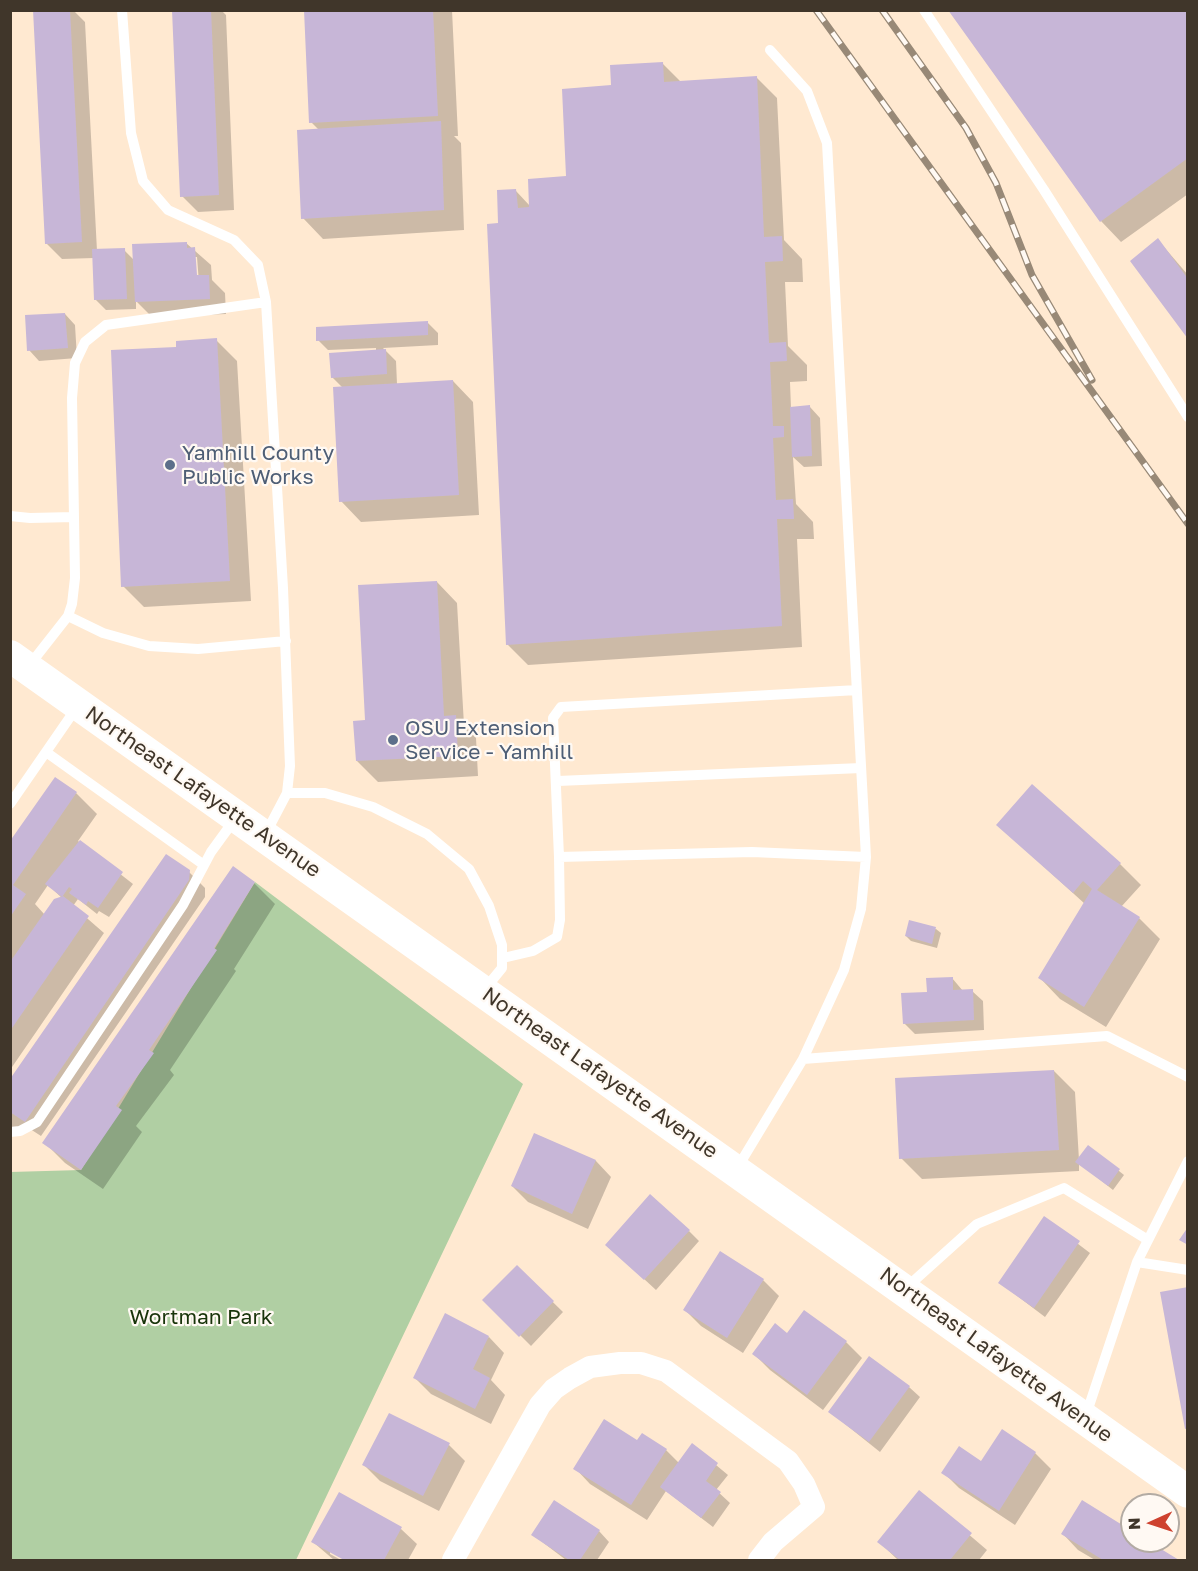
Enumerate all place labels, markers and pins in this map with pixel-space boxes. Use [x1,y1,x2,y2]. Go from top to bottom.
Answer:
place label: Yamhill County Public Works [182,440,334,490]
marker: Yamhill County Public Works [163,458,177,472]
place label: OSU Extension Service - Yamhill [405,715,573,765]
marker: OSU Extension Service - Yamhill [386,733,400,747]

